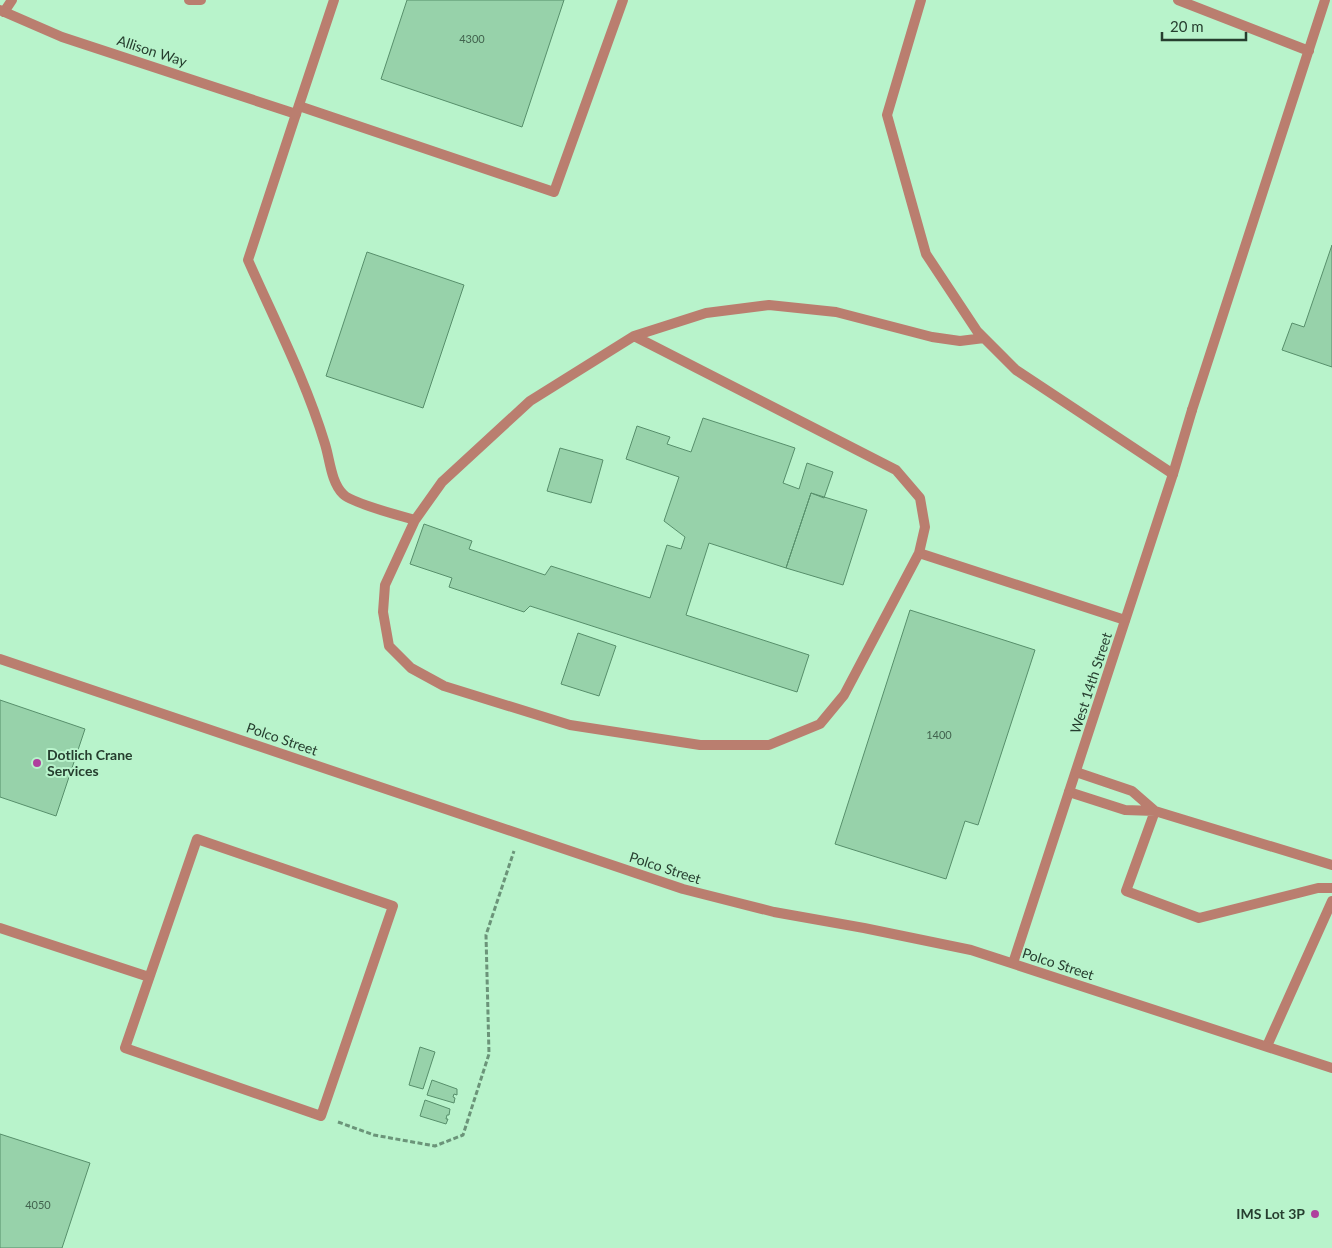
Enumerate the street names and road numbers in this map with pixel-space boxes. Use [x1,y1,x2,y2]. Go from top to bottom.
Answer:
street label: Allison Way [115,31,190,70]
street label: West 14th Street [1066,630,1115,736]
street label: Polco Street [244,718,320,759]
street label: Polco Street [627,848,703,887]
street label: Polco Street [1020,944,1096,983]

